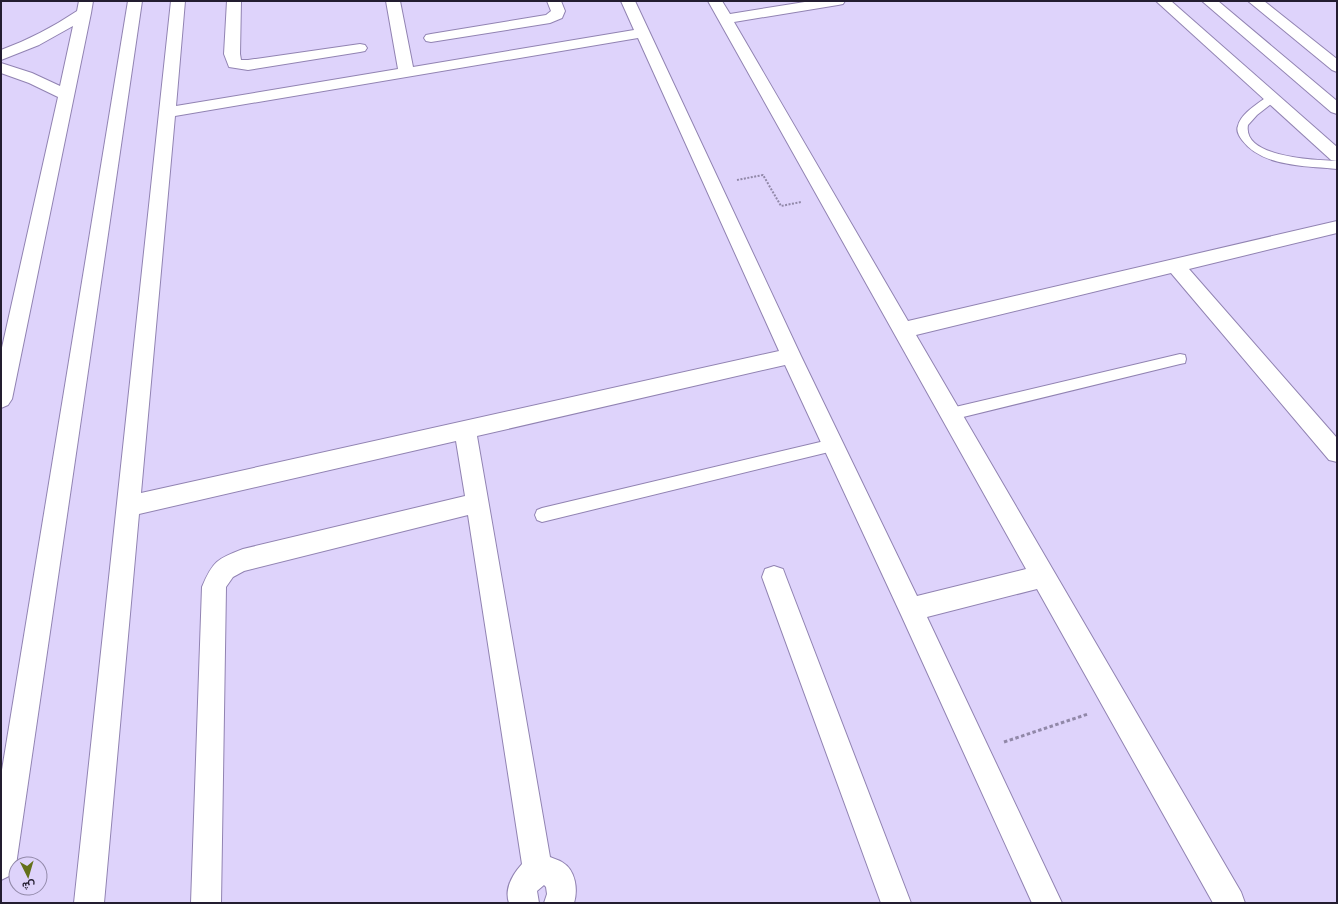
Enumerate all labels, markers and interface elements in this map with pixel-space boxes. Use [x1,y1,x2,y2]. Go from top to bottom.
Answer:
north arrow [8,856,48,896]
text: ش [22,878,36,893]

